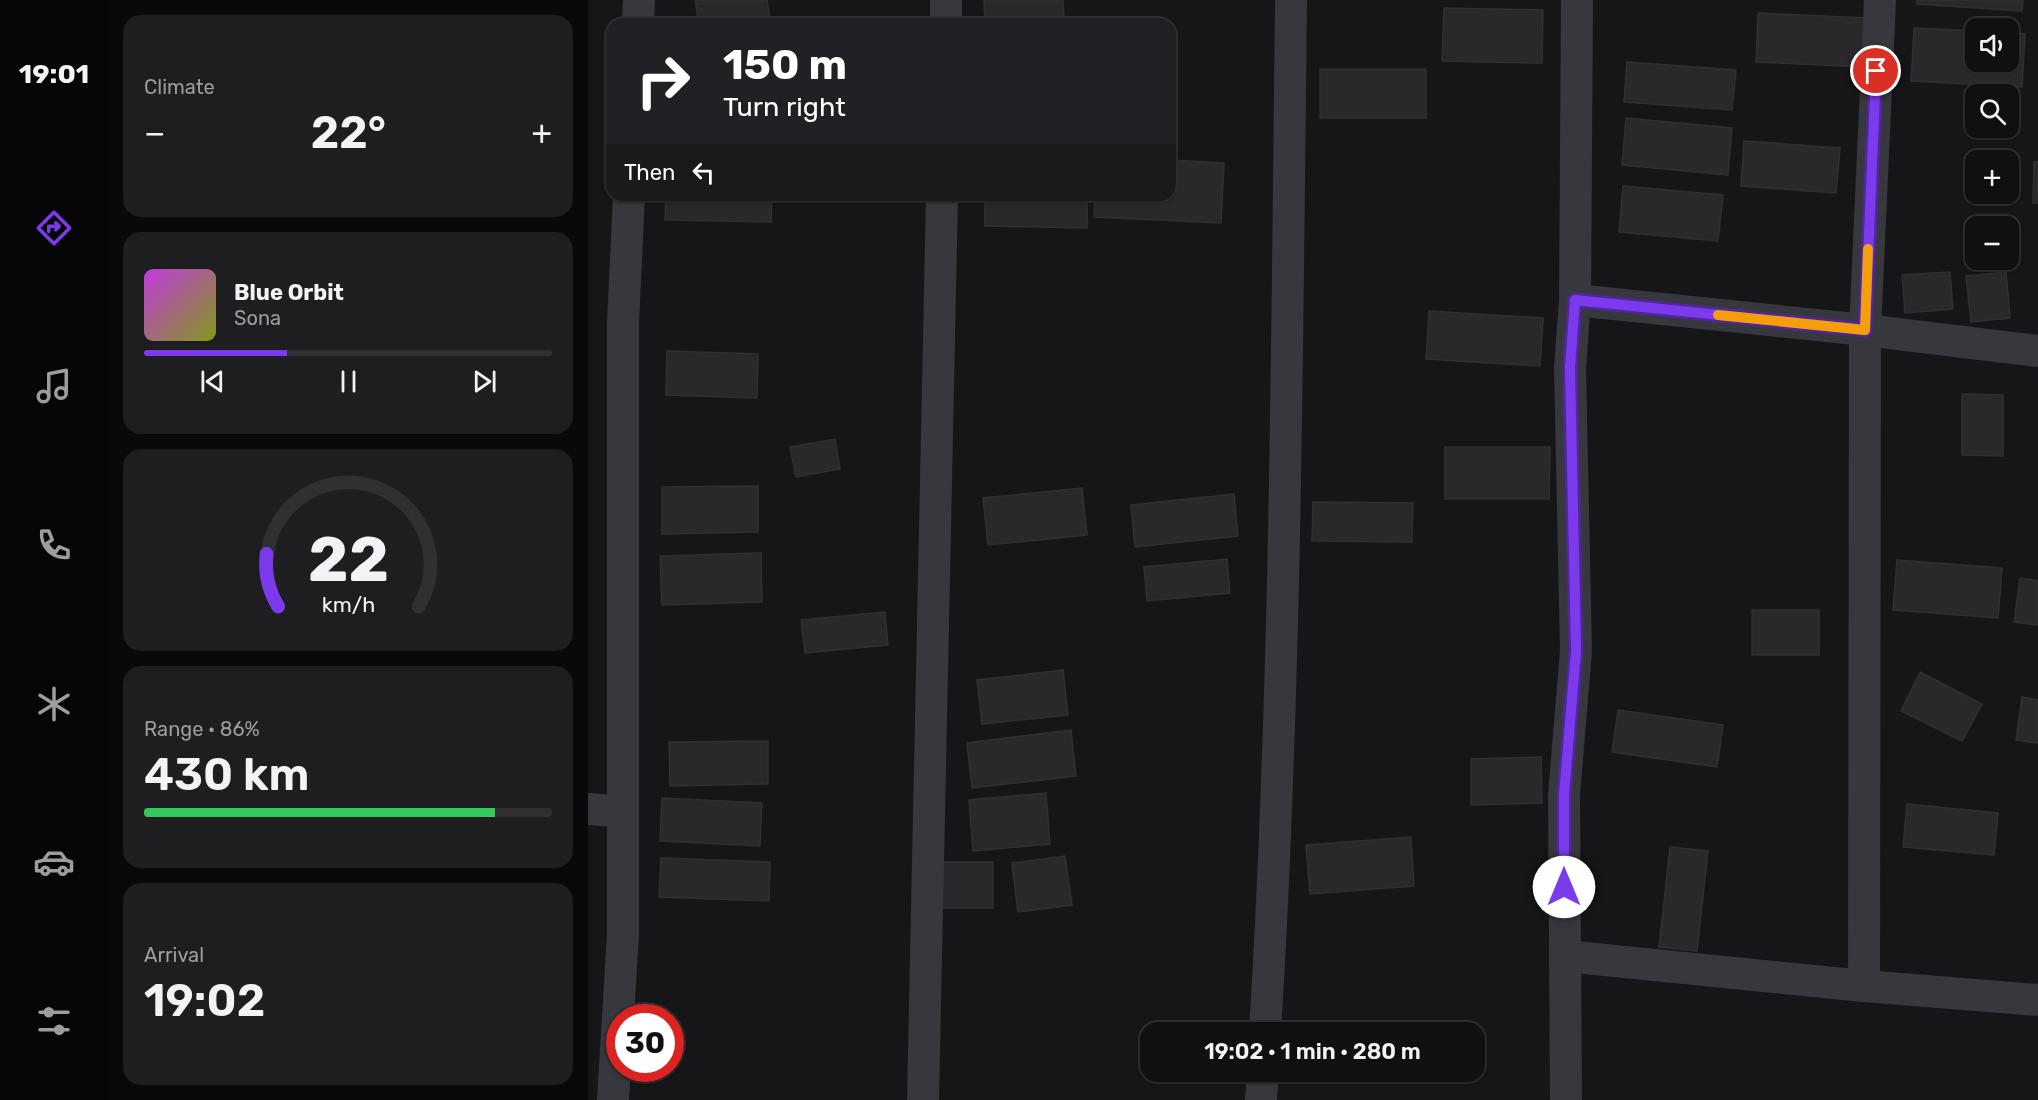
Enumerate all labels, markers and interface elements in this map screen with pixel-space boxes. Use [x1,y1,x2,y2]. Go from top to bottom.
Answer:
map controls [1965,18,2019,270]
button: sound [1965,18,2019,72]
text: 150 m [723,40,847,90]
icon: right [624,42,702,120]
pin [1850,45,1901,96]
icon: arrive [1859,54,1892,87]
text: 19:01 [19,58,89,90]
text: Climate [144,75,215,99]
button: search [1965,84,2019,138]
text: Turn right [723,91,846,123]
text: 22° [311,106,386,159]
text: − [144,113,165,152]
text: + [531,113,552,152]
button: + [1965,150,2019,204]
icon: left [687,156,720,189]
text: Then [624,159,675,186]
icon: directions [33,207,75,249]
button: − [1965,216,2019,270]
text: Blue Orbit [234,279,344,306]
text: Sona [234,306,281,330]
icon: music [33,365,75,407]
icon: previous [196,365,229,398]
icon: pause [332,365,365,398]
icon: next [468,365,501,398]
text: 22 [307,523,389,597]
icon: phone [33,524,75,566]
text: km/h [321,592,375,617]
icon: climate [33,683,75,725]
text: Range · 86% [144,717,260,741]
text: 430 km [144,748,309,801]
icon: car [33,841,75,883]
position arrow [1532,855,1596,919]
text: Arrival [144,943,204,967]
text: 19:02 [144,974,265,1027]
icon: filters [33,1000,75,1042]
speed limit sign: 30 [606,1004,684,1082]
text: 19:02 · 1 min · 280 m [1204,1038,1421,1065]

